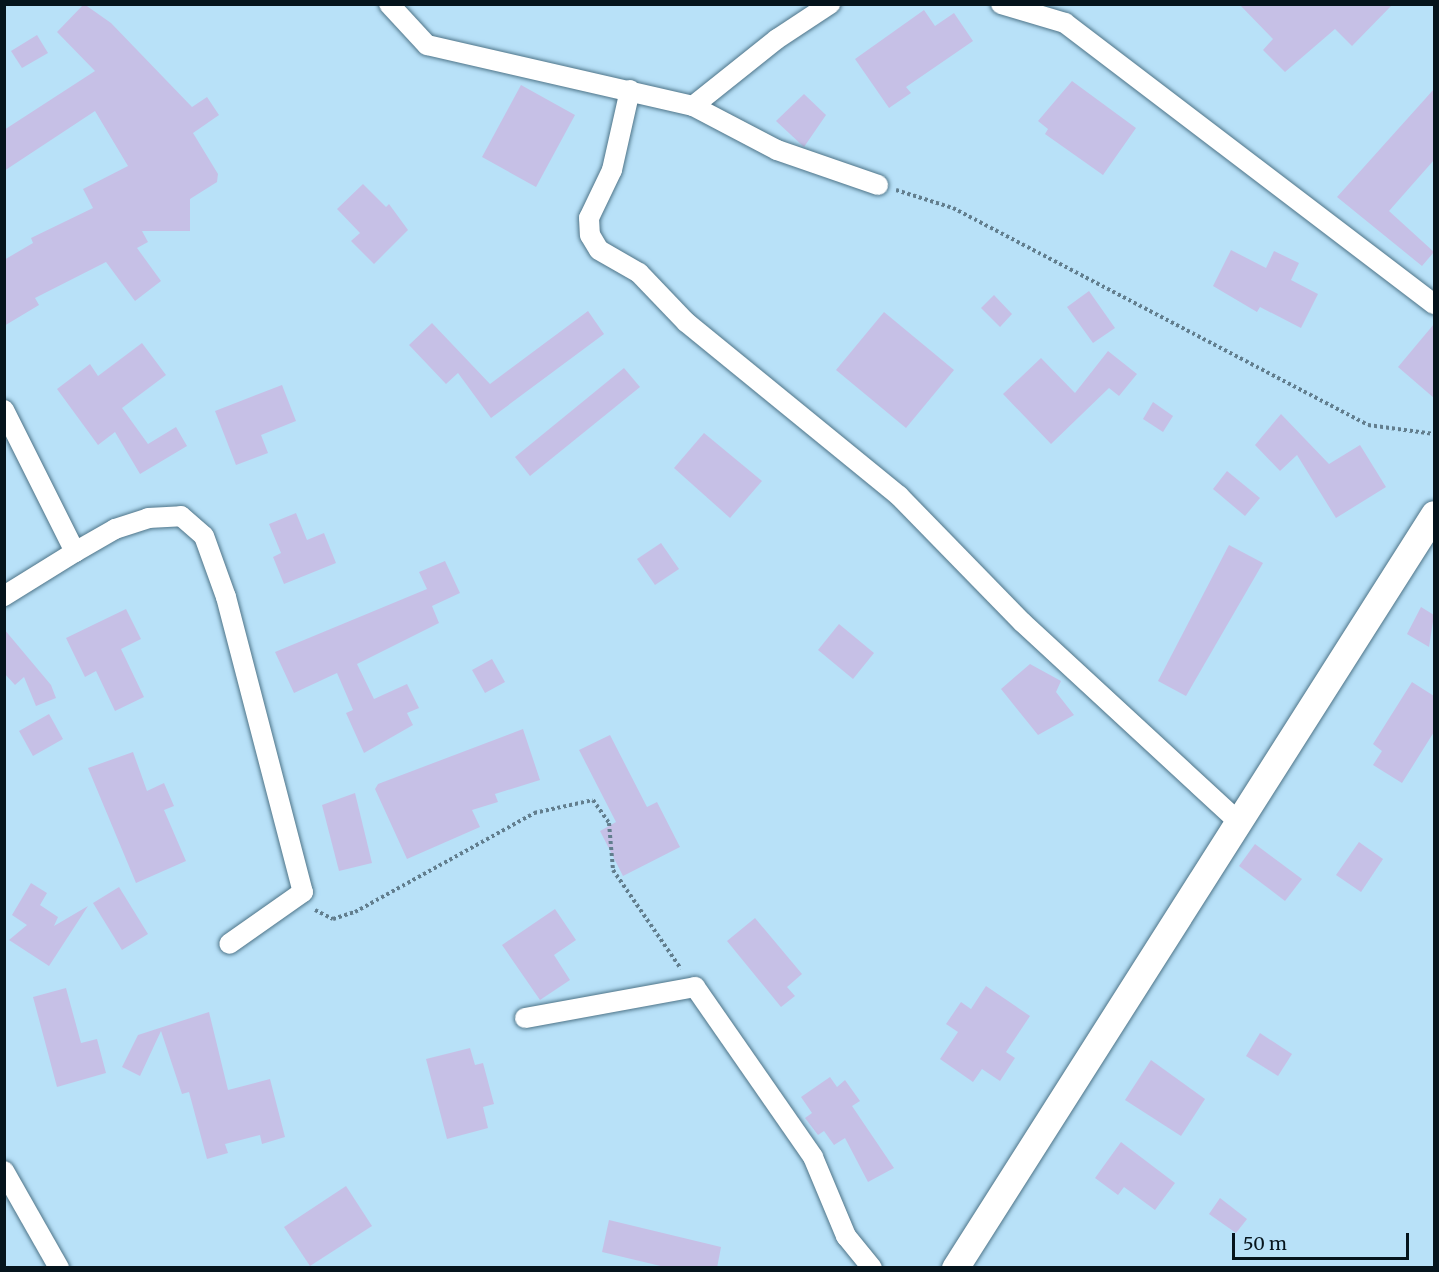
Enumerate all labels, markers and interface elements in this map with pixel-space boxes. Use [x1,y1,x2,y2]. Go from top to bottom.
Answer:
scale bar [1235,1221,1412,1259]
text: 50 m [1243,1232,1287,1255]

